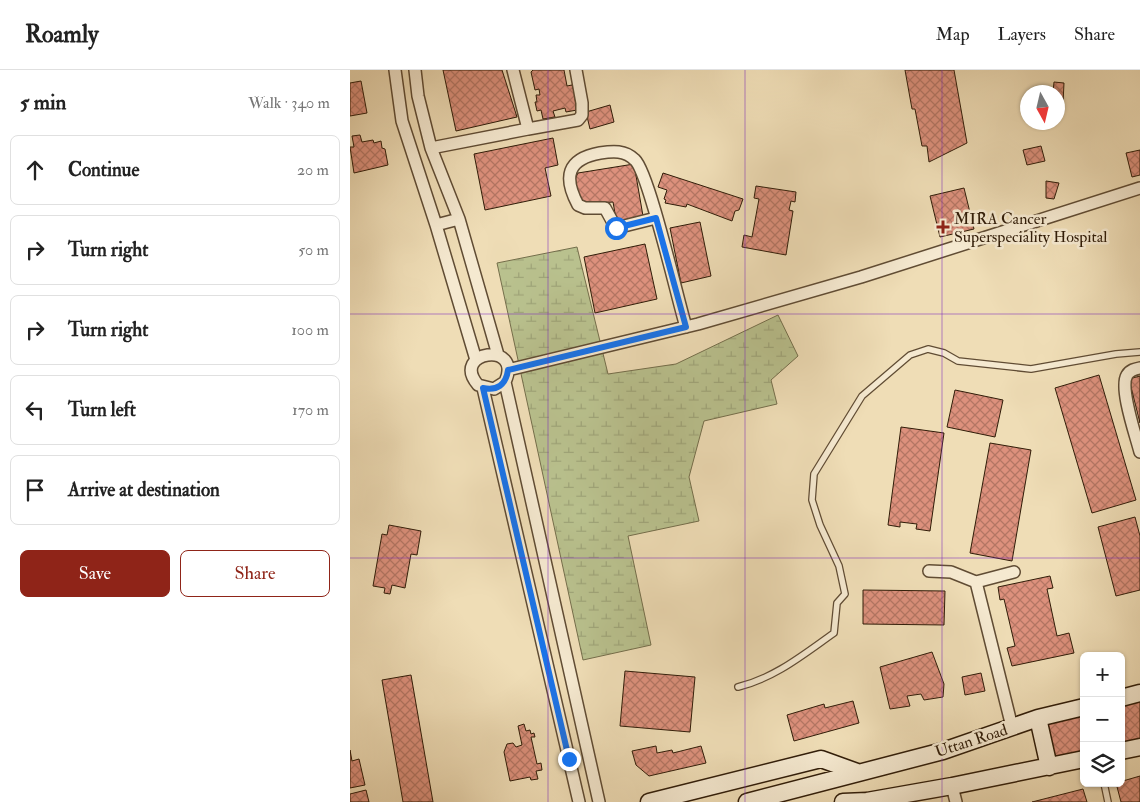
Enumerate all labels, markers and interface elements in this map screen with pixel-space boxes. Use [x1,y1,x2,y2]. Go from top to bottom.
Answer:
text: Roamly [25,19,99,50]
text: Map [936,23,970,46]
text: Layers [998,23,1046,46]
text: Share [1074,23,1115,46]
north arrow [1020,85,1065,130]
text: 5 min [20,89,66,116]
text: Walk · 340 m [248,93,330,113]
icon: ahead [21,156,49,184]
text: Continue [68,158,139,182]
text: 20 m [297,160,329,180]
place label: MIRA Cancer Superspeciality Hospital [954,209,1107,248]
route start [605,217,628,240]
marker: MIRA Cancer Superspeciality Hospital [936,220,950,234]
icon: right [21,236,49,264]
text: Turn right [68,238,148,262]
text: 50 m [298,240,329,260]
icon: right [21,316,49,344]
text: Turn right [68,318,148,342]
text: 100 m [291,320,329,340]
icon: left [21,396,49,424]
text: Turn left [68,398,136,422]
text: 170 m [292,400,329,420]
icon: arrive [21,476,49,504]
text: Arrive at destination [68,478,220,502]
button: Save [20,550,170,597]
button: Share [180,550,330,597]
map controls [1080,652,1125,787]
button: + [1080,652,1125,697]
button: − [1080,697,1125,742]
street label: Uttan Road [933,720,1010,762]
button: layers [1080,742,1125,787]
route end [558,748,581,771]

